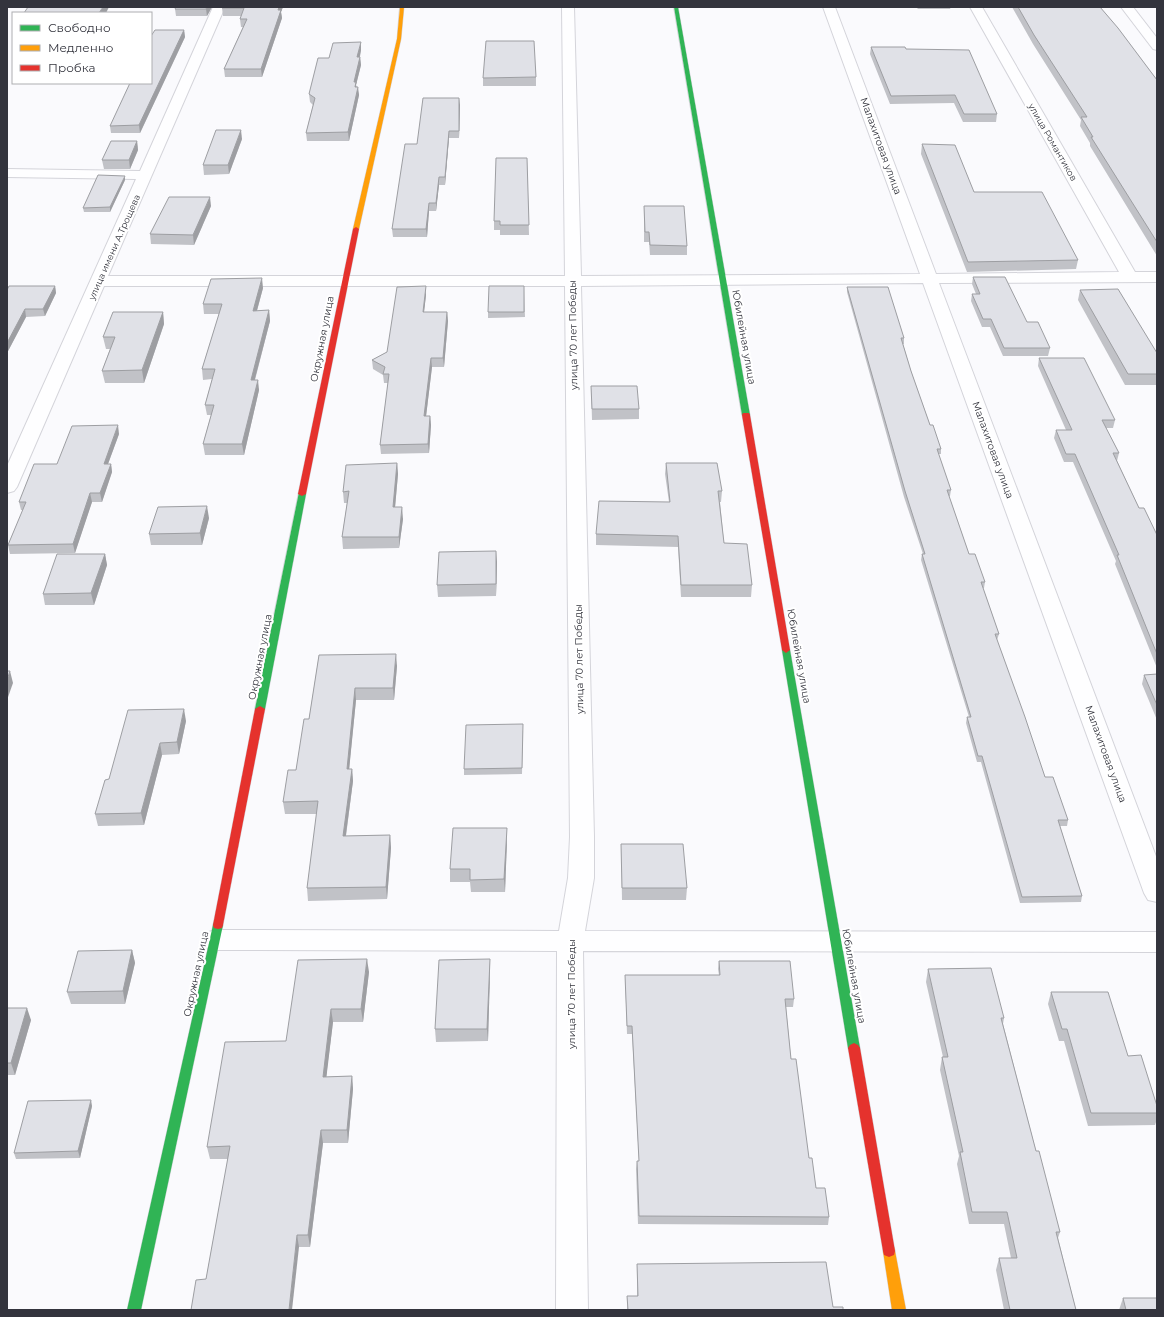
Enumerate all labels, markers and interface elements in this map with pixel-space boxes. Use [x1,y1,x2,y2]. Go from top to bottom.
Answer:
legend [12,12,152,84]
text: Свободно [48,20,111,35]
text: Медленно [48,40,114,55]
text: Пробка [48,60,96,75]
street label: Малахитовая улица [857,96,905,196]
street label: улица Романтиков [1026,100,1080,183]
street label: улица имени А.Трощева [85,193,142,302]
street label: улица 70 лет Победы [566,280,580,391]
street label: Юбилейная улица [729,288,759,386]
street label: Окружная улица [307,295,337,383]
street label: Малахитовая улица [969,400,1017,500]
street label: улица 70 лет Победы [572,604,586,715]
street label: Юбилейная улица [784,607,814,705]
street label: Окружная улица [245,613,275,701]
street label: Малахитовая улица [1082,704,1130,804]
street label: Юбилейная улица [839,927,869,1025]
street label: Окружная улица [181,930,211,1018]
street label: улица 70 лет Победы [565,939,578,1050]

